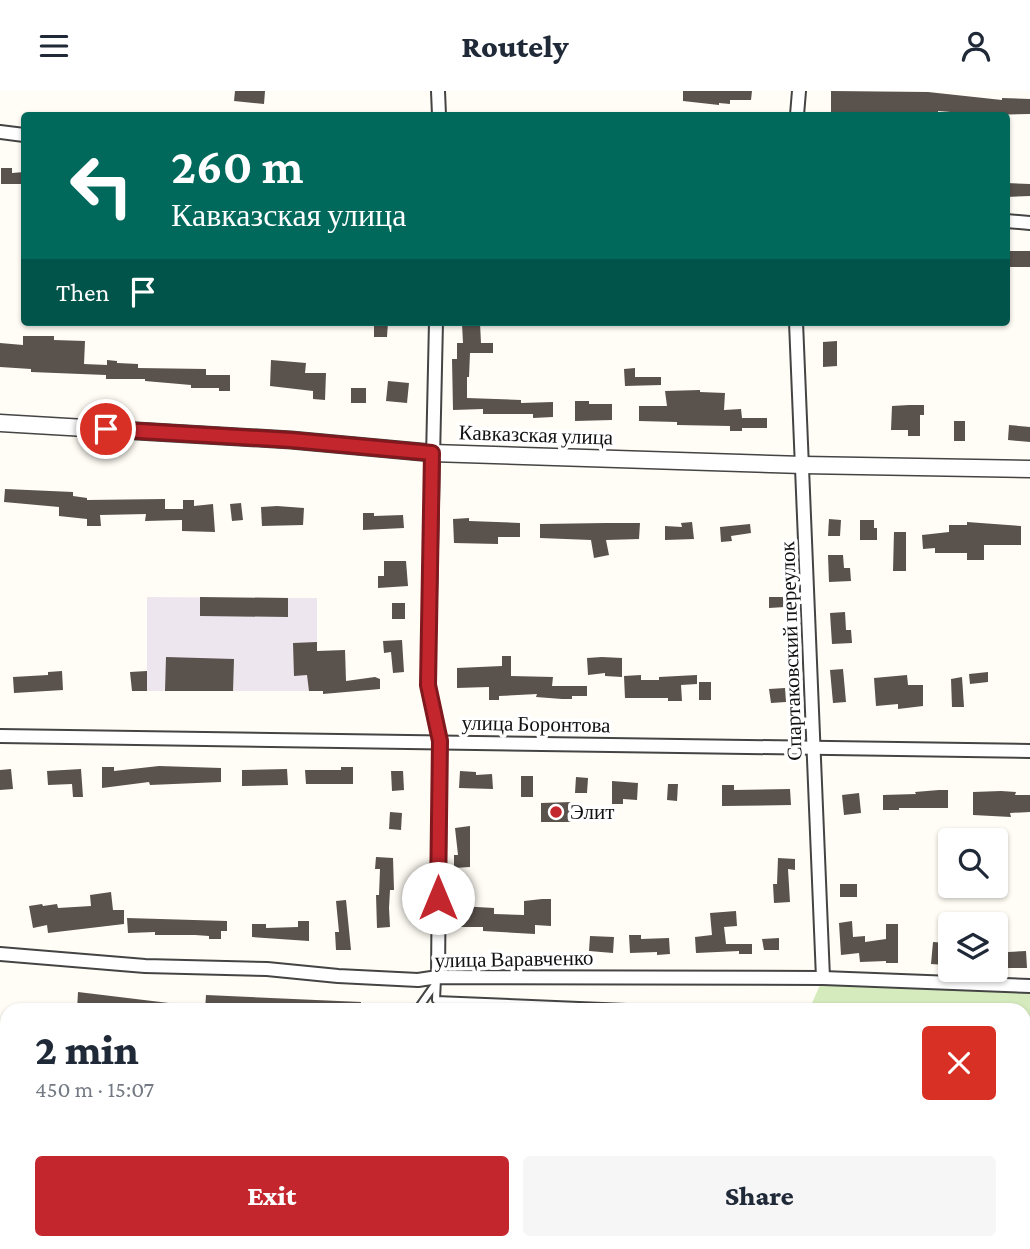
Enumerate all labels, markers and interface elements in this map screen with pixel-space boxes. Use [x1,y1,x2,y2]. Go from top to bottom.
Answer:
icon: menu [35,27,73,65]
icon: person [957,27,995,65]
text: Routely [461,28,569,64]
text: 260 m [171,139,303,194]
icon: left [56,140,147,231]
text: Кавказская улица [171,197,406,233]
icon: arrive [124,273,162,311]
text: Then [56,278,110,307]
pin [76,399,136,459]
icon: arrive [87,410,125,448]
street label: Кавказская улица [458,420,614,450]
street label: Спартаковский переулок [775,540,807,761]
street label: улица Боронтова [461,711,611,737]
place label: Элит [570,800,614,824]
marker: Элит [548,804,564,820]
map controls [938,828,1008,982]
button: search [938,828,1008,898]
position arrow [401,861,475,935]
button: layers [938,912,1008,982]
street label: улица Варавченко [434,946,594,972]
text: 2 min [35,1026,139,1073]
button: close [922,1026,996,1100]
text: 450 m · 15:07 [35,1076,154,1102]
button: Exit [35,1156,509,1236]
button: Share [523,1156,996,1236]

